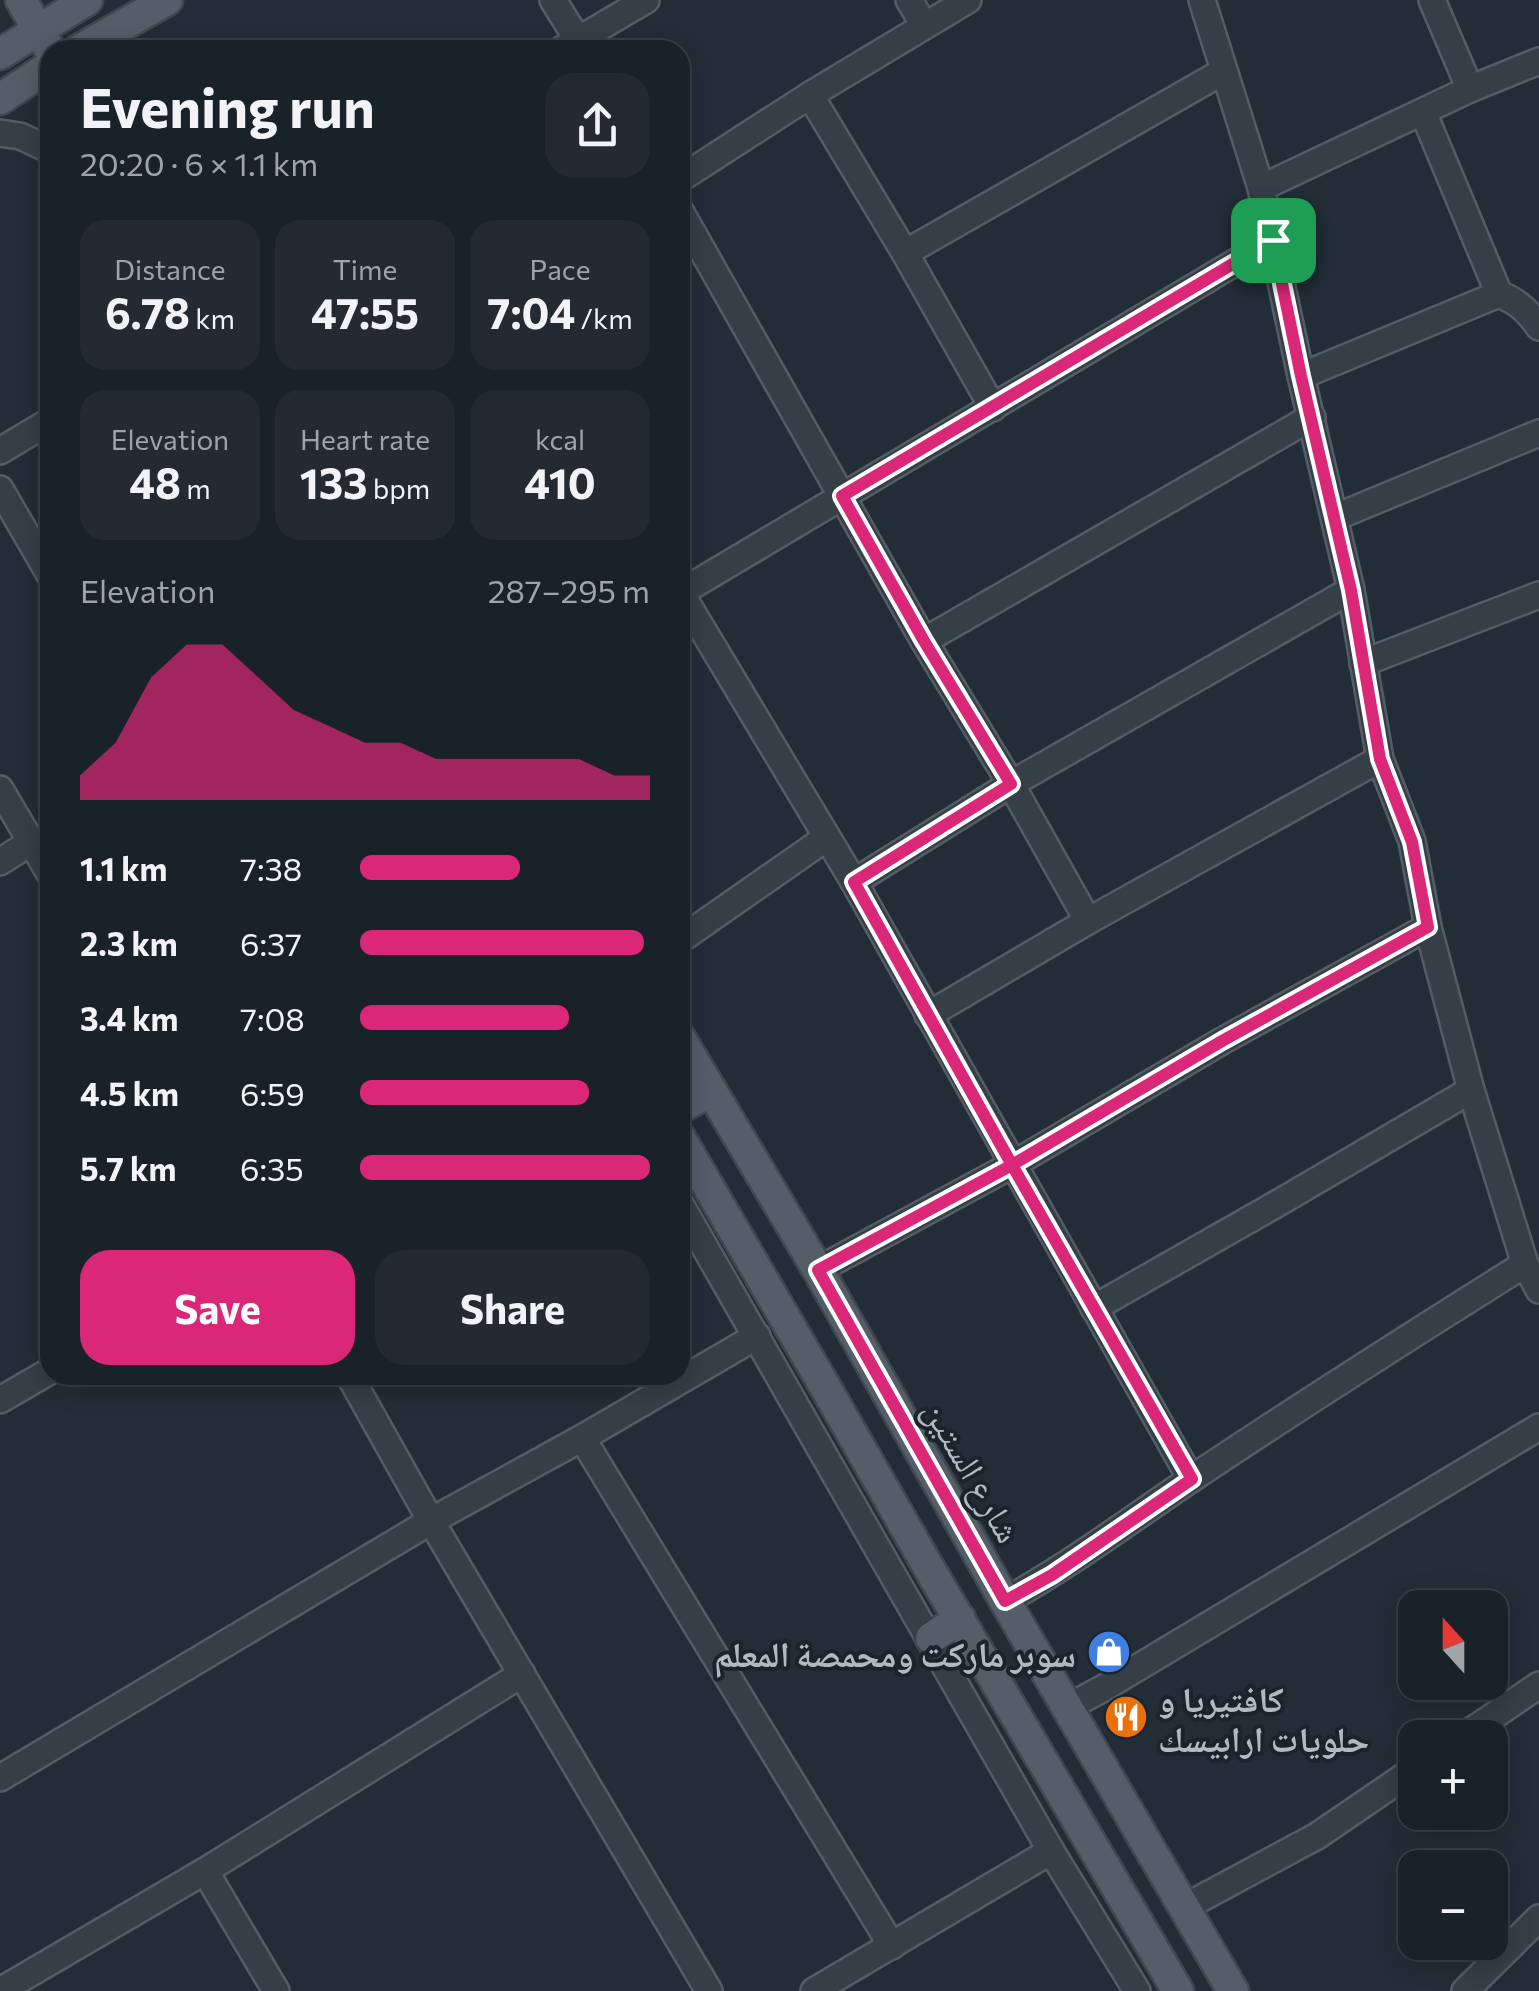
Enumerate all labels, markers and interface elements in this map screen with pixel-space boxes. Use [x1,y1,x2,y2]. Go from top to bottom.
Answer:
text: Evening run [80,72,375,139]
button: share [545,73,650,178]
text: 20:20 · 6 × 1.1 km [80,143,318,183]
pin [1231,198,1316,283]
icon: arrive [1246,213,1301,268]
text: Distance [114,252,226,286]
text: Time [333,252,397,286]
text: Pace [530,252,590,286]
text: 6.78 [105,286,190,338]
text: 47:55 [311,286,419,338]
text: 7:04 [487,286,575,338]
text: km [190,301,235,335]
text: /km [575,301,633,335]
text: Elevation [111,422,229,456]
text: Heart rate [300,422,430,456]
text: kcal [535,422,585,456]
text: 48 [129,456,181,508]
text: 133 [300,456,367,508]
text: 410 [524,456,596,508]
text: m [181,471,211,505]
text: bpm [367,471,430,505]
text: Elevation [80,570,215,610]
text: 287–295 m [488,570,650,610]
text: 1.1 km [80,848,167,888]
text: 7:38 [240,848,302,888]
text: 2.3 km [80,923,178,963]
text: 6:37 [240,923,302,963]
text: 3.4 km [80,998,178,1038]
text: 7:08 [240,998,305,1038]
text: 4.5 km [80,1073,179,1113]
text: 6:59 [240,1073,305,1113]
text: 5.7 km [80,1148,176,1188]
text: 6:35 [240,1148,304,1188]
button: Save [80,1250,355,1365]
button: Share [375,1250,650,1365]
street label: شارع الستين [913,1391,1032,1551]
north arrow [1398,1590,1508,1700]
map controls [1398,1590,1508,1960]
shop icon: سوبر ماركت ومحمصة المعلم [1086,1629,1132,1675]
place label: سوبر ماركت ومحمصة المعلم [714,1631,1076,1678]
place label: كافتيريا و حلويات ارابيسك [1158,1676,1369,1760]
restaurant icon: كافتيريا و حلويات ارابيسك [1103,1694,1149,1740]
button: + [1398,1720,1508,1830]
button: − [1398,1850,1508,1960]

